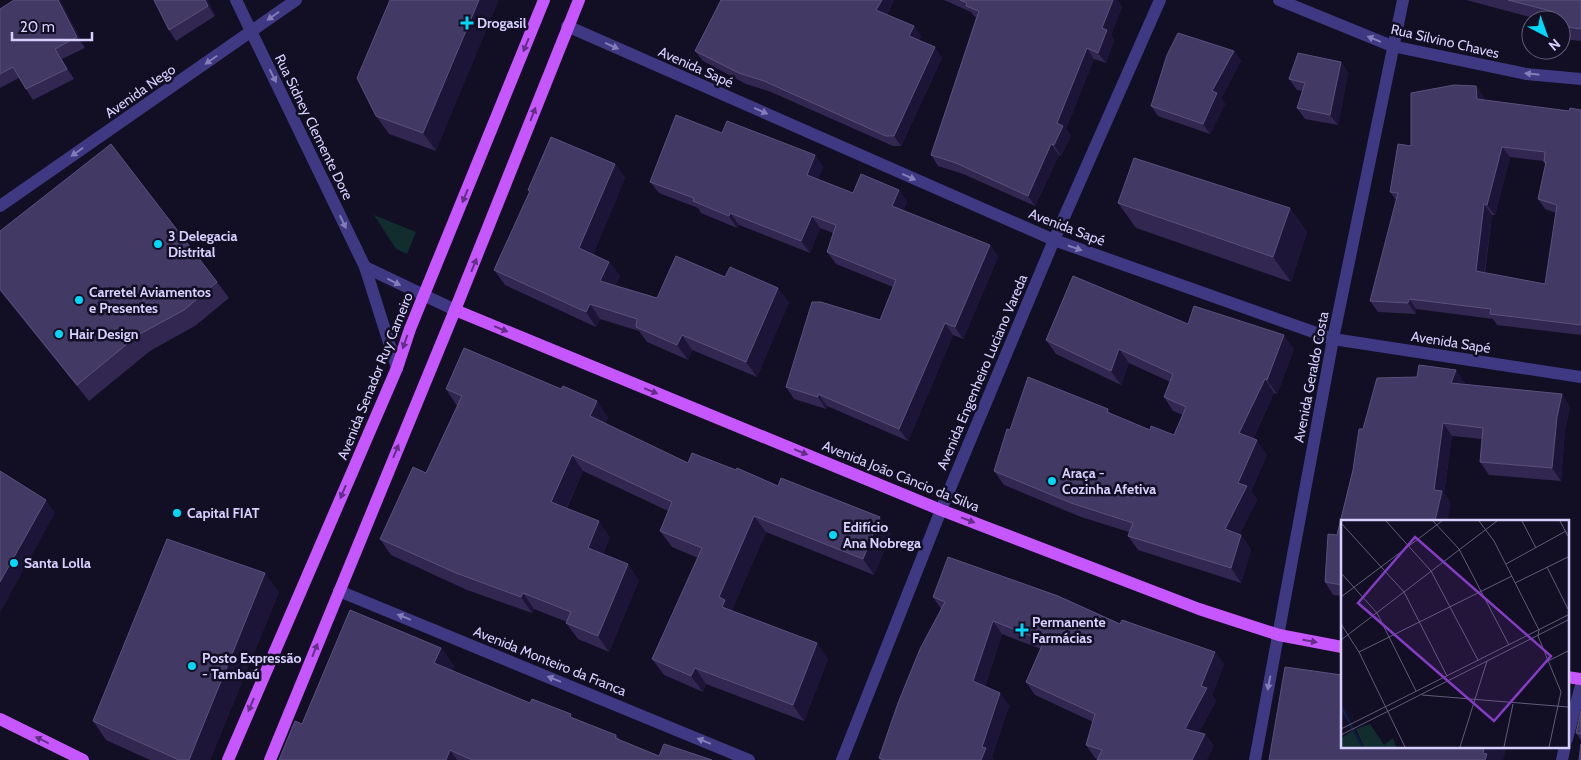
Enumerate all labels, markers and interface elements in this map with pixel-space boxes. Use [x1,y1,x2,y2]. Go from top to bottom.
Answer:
scale bar [12,10,92,42]
north arrow [1521,10,1571,60]
one-way arrow [267,11,280,21]
place label: Drogasil [477,14,527,32]
marker: Drogasil [461,17,473,29]
text: 20 m [20,18,55,36]
street label: Rua Silvino Chaves [1389,20,1501,62]
one-way arrow [1367,34,1381,42]
text: N [1545,35,1564,55]
one-way arrow [522,38,530,53]
one-way arrow [605,42,619,50]
street label: Avenida Sapé [656,42,736,92]
street label: Rua Sidney Clemente Dore [271,51,357,203]
one-way arrow [204,55,218,65]
street label: Avenida Nego [101,60,179,122]
one-way arrow [269,69,277,83]
one-way arrow [1524,70,1540,78]
one-way arrow [529,106,537,121]
one-way arrow [754,108,768,116]
one-way arrow [70,147,84,157]
one-way arrow [902,173,916,181]
one-way arrow [461,189,469,204]
street label: Avenida Sapé [1026,204,1108,250]
one-way arrow [340,215,348,229]
place label: 3 Delegacia Distrital [168,227,237,261]
marker: 3 Delegacia Distrital [152,238,164,250]
one-way arrow [1068,244,1083,252]
one-way arrow [470,258,478,272]
street label: Avenida Engenheiro Luciano Vareda [933,271,1031,472]
one-way arrow [387,278,402,286]
place label: Carretel Aviamentos e Presentes [89,283,211,317]
street label: Avenida Senador Ruy Carneiro [333,289,417,462]
marker: Carretel Aviamentos e Presentes [73,294,85,306]
street label: Avenida Geraldo Costa [1289,310,1333,444]
place label: Hair Design [69,325,138,343]
one-way arrow [493,326,508,333]
street label: Avenida Sapé [1410,327,1492,357]
marker: Hair Design [53,328,65,340]
one-way arrow [401,334,409,349]
one-way arrow [644,387,658,395]
street label: Avenida João Câncio da Silva [820,436,982,516]
one-way arrow [393,444,401,458]
one-way arrow [794,449,808,457]
place label: Araça - Cozinha Afetiva [1062,464,1156,498]
marker: Araça - Cozinha Afetiva [1046,475,1058,487]
one-way arrow [339,485,347,499]
place label: Capital FIAT [187,504,260,522]
marker: Capital FIAT [171,507,183,519]
one-way arrow [961,516,976,524]
place label: Edifício Ana Nobrega [843,518,921,552]
inset map [1341,520,1568,748]
marker: Edifício Ana Nobrega [827,529,839,541]
place label: Santa Lolla [24,554,91,572]
marker: Santa Lolla [8,557,20,569]
one-way arrow [396,613,411,621]
place label: Permanente Farmácias [1032,613,1106,647]
street label: Avenida Monteiro da Franca [471,622,629,700]
marker: Permanente Farmácias [1016,624,1028,636]
one-way arrow [1303,637,1319,645]
one-way arrow [311,643,319,657]
place label: Posto Expressão - Tambaú [202,649,301,683]
marker: Posto Expressão - Tambaú [186,660,198,672]
one-way arrow [547,675,561,683]
one-way arrow [1265,675,1273,691]
one-way arrow [247,698,255,712]
one-way arrow [34,736,49,744]
one-way arrow [697,737,711,745]

